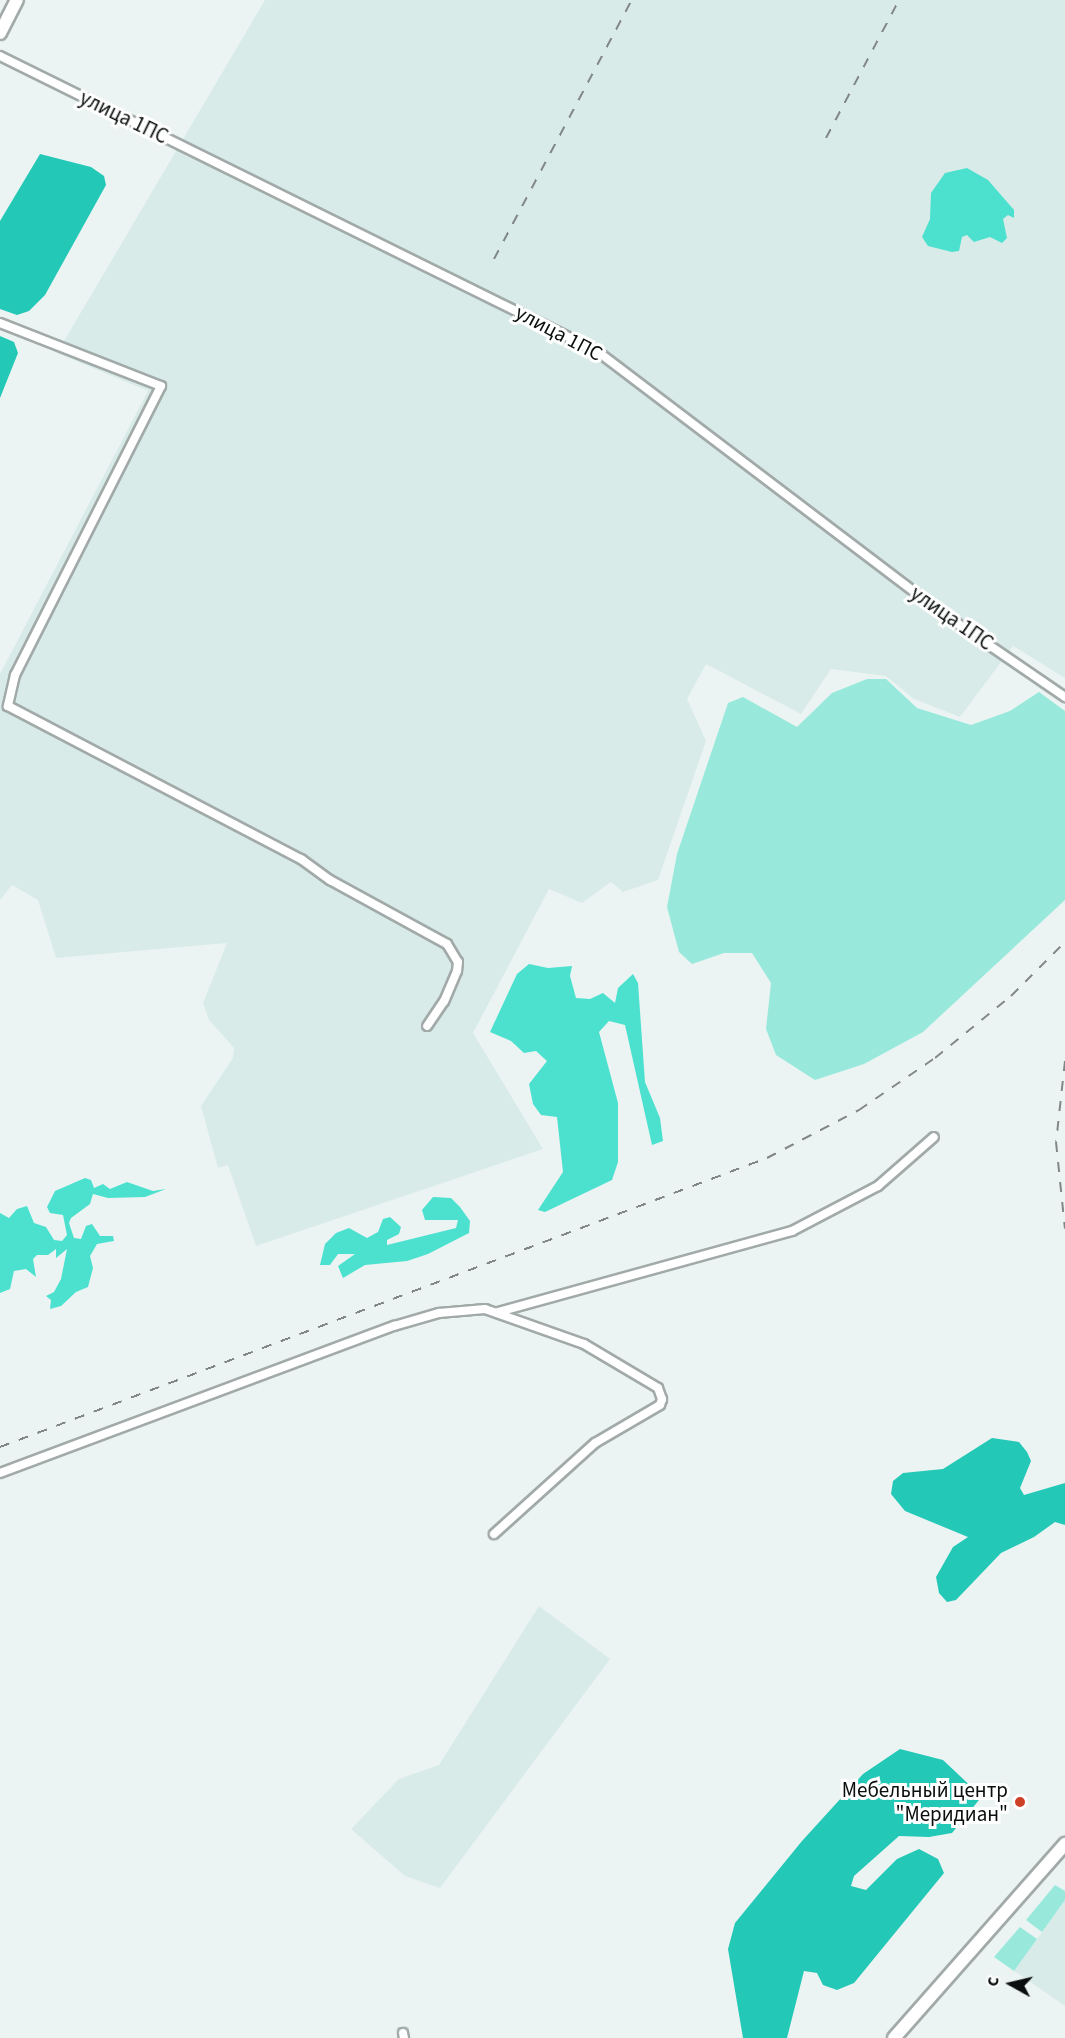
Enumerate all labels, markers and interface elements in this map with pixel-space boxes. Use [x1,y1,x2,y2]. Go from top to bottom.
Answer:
street label: улица 1ПС [76,85,172,149]
street label: улица 1ПС [511,300,607,366]
street label: улица 1ПС [906,580,998,656]
place label: Мебельный центр "Меридиан" [842,1777,1008,1827]
marker: Мебельный центр "Меридиан" [1013,1795,1027,1809]
north arrow [981,1954,1041,2014]
text: С [982,1975,1005,1988]

